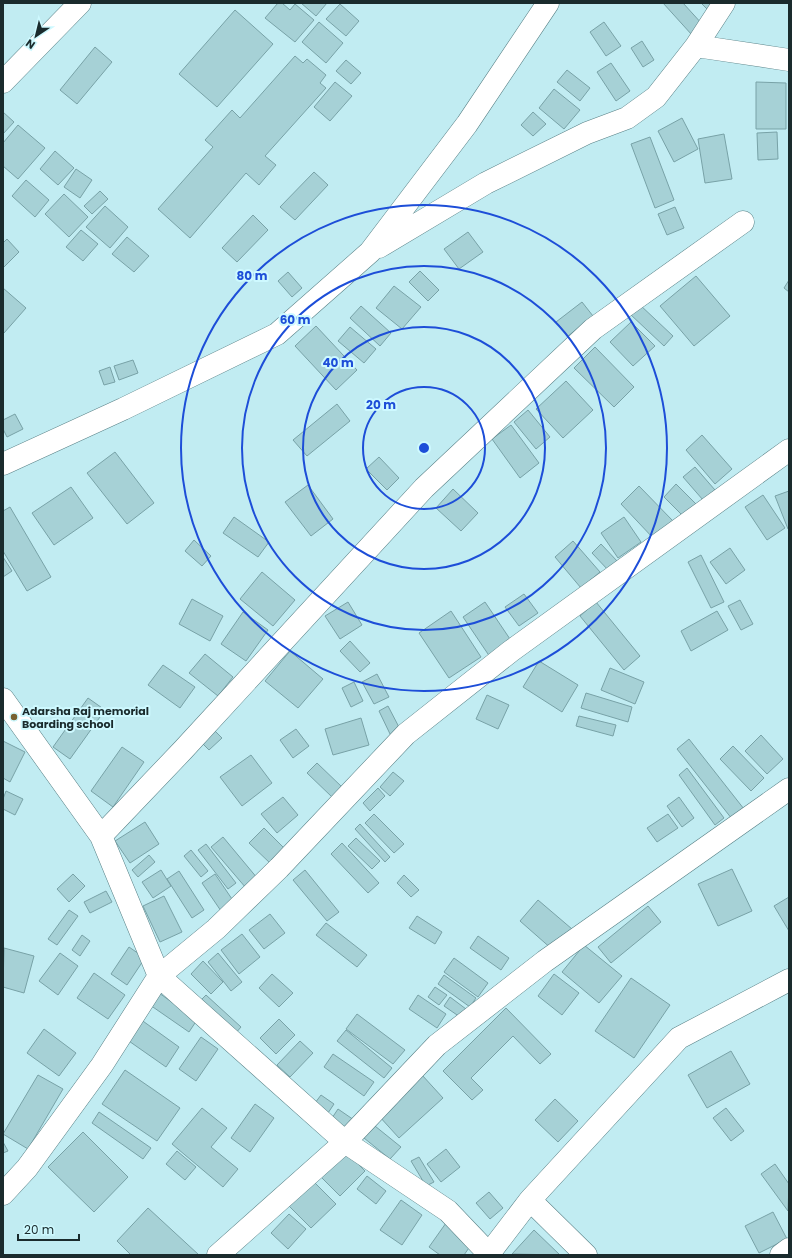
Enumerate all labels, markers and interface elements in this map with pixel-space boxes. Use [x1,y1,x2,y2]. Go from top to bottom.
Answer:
north arrow [16,16,56,56]
text: N [22,35,38,53]
text: 80 m [237,267,268,284]
text: 60 m [280,311,311,328]
text: 40 m [322,354,354,371]
text: 20 m [366,396,396,413]
centre of rings [417,441,431,455]
place label: Adarsha Raj memorial Boarding school [22,703,149,732]
marker: Adarsha Raj memorial Boarding school [9,712,19,722]
scale bar [18,1216,79,1242]
text: 20 m [24,1221,54,1238]

